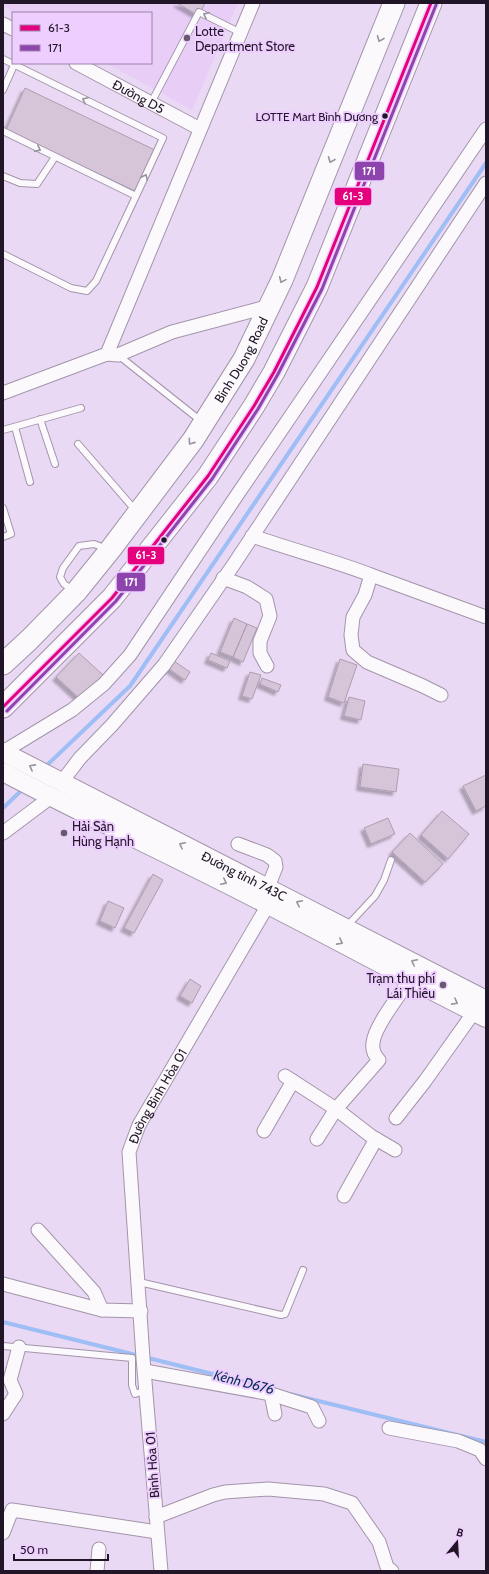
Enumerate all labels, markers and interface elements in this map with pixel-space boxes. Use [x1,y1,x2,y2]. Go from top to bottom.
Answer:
legend [12,12,152,64]
one-way arrow [203,13,210,20]
text: 61-3 [48,20,70,35]
place label: Lotte Department Store [195,23,295,54]
marker: Lotte Department Store [182,33,192,43]
one-way arrow [376,36,384,43]
text: 171 [48,40,62,55]
street label: Đường D5 [110,76,167,117]
one-way arrow [82,97,89,105]
place label: LOTTE Mart Bình Dương [255,109,379,124]
marker: LOTTE Mart Bình Dương [380,111,390,121]
one-way arrow [34,144,41,151]
one-way arrow [328,155,336,163]
line badge: 171 [354,161,385,181]
text: 171 [362,164,376,178]
one-way arrow [140,174,148,181]
line badge: 61-3 [334,187,372,206]
text: 61-3 [343,189,363,203]
one-way arrow [279,276,287,283]
street label: Binh Duong Road [211,314,271,406]
one-way arrow [188,438,196,445]
unlabelled marker [159,535,169,545]
line badge: 61-3 [127,546,165,565]
text: 61-3 [136,548,156,562]
line badge: 171 [116,572,146,592]
text: 171 [124,575,138,589]
one-way arrow [29,765,37,772]
place label: Hải Sản Hùng Hạnh [72,818,134,849]
marker: Hải Sản Hùng Hạnh [59,828,69,838]
one-way arrow [179,842,186,850]
street label: Đường tỉnh 743C [199,847,289,904]
one-way arrow [219,877,227,885]
one-way arrow [295,900,303,908]
one-way arrow [336,938,343,945]
one-way arrow [411,959,418,967]
place label: Trạm thu phí Lái Thiêu [366,970,435,1001]
marker: Trạm thu phí Lái Thiêu [438,980,448,990]
one-way arrow [451,997,459,1005]
street label: Đường Bình Hòa 01 [125,1046,190,1146]
water label: Kênh D676 [212,1366,276,1398]
street label: Bình Hòa 01 [142,1431,162,1499]
north arrow [437,1522,477,1562]
text: B [455,1525,466,1540]
scale bar [14,1536,108,1562]
text: 50 m [20,1542,48,1557]

